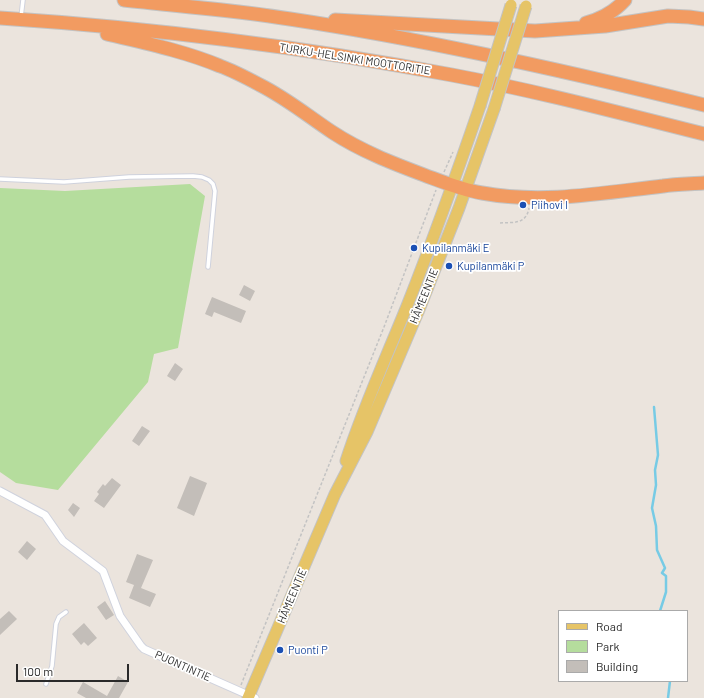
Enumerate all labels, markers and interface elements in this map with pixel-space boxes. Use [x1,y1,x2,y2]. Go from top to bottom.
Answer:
street label: TURKU-HELSINKI MOOTTORITIE [279,41,431,77]
place label: Piihovi I [531,198,568,212]
marker: Piihovi I [518,200,528,210]
place label: Kupilanmäki E [422,241,489,255]
marker: Kupilanmäki E [409,243,419,253]
place label: Kupilanmäki P [457,259,524,273]
marker: Kupilanmäki P [444,261,454,271]
street label: HÄMEENTIE [407,266,441,326]
street label: HÄMEENTIE [275,567,309,625]
legend [558,610,688,682]
text: Road [596,619,623,633]
text: Park [596,639,620,653]
place label: Puonti P [288,643,328,657]
marker: Puonti P [275,645,285,655]
street label: PUONTINTIE [153,648,213,684]
scale bar [18,656,131,682]
text: Building [596,659,638,673]
text: 100 m [23,664,53,678]

